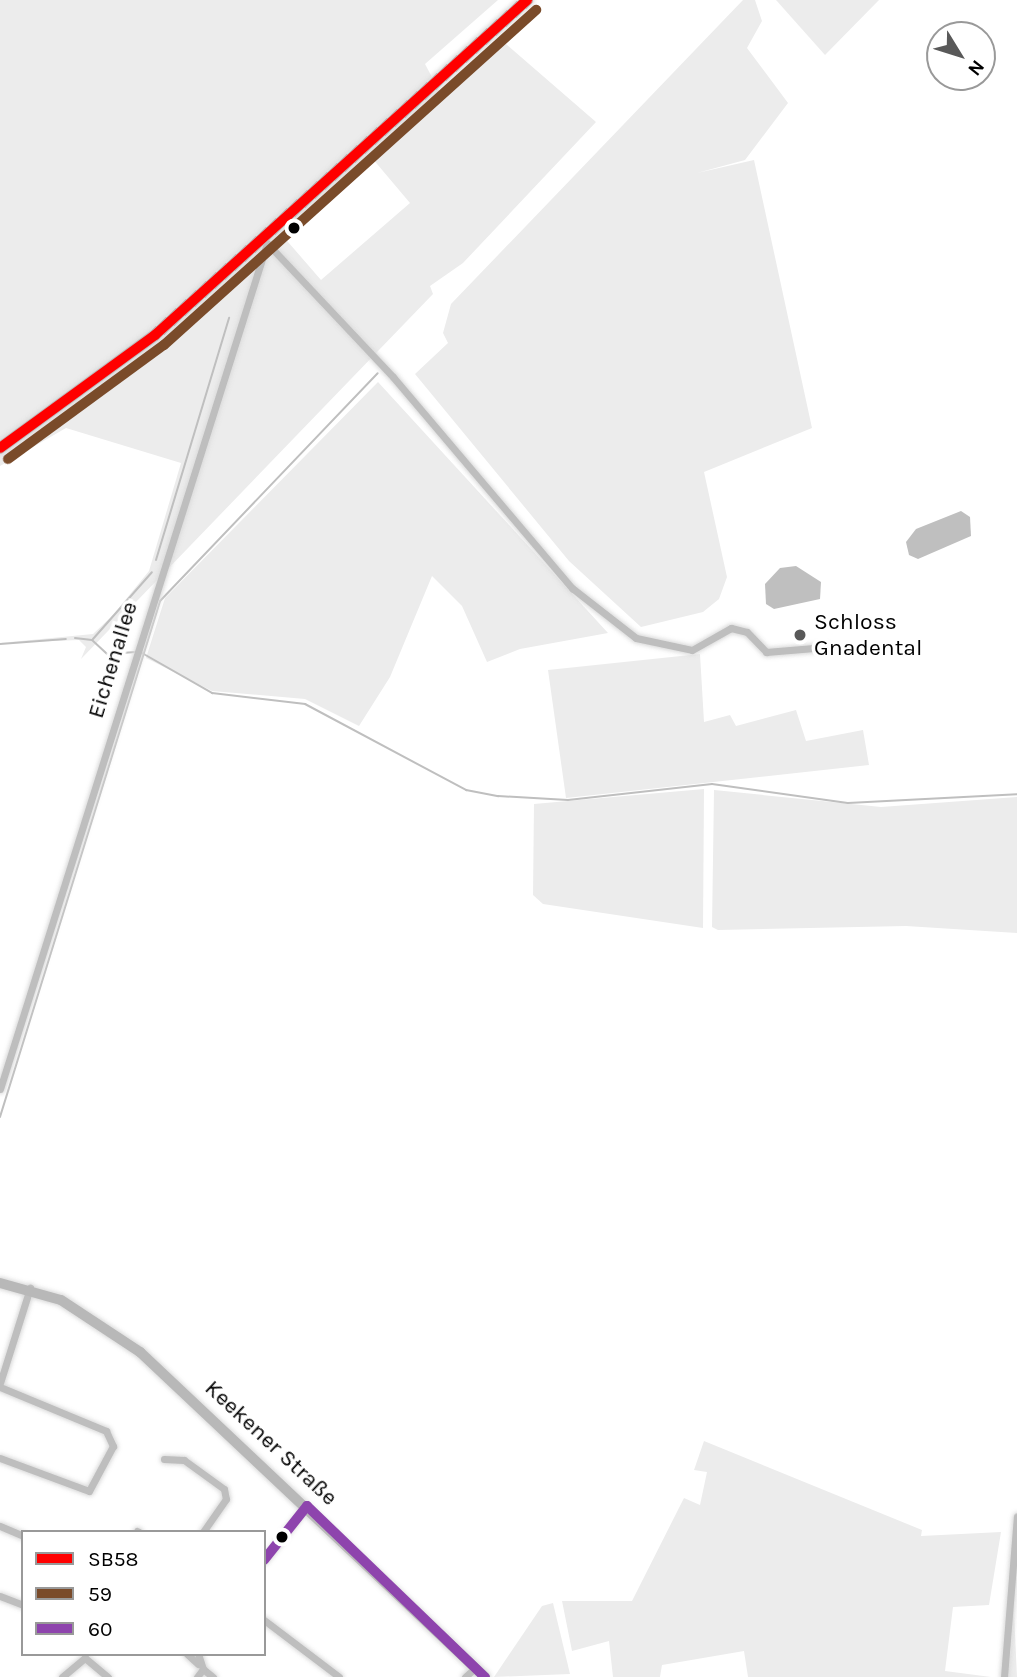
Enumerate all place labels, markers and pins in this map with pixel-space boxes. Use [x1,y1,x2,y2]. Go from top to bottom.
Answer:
unlabelled marker [287,221,301,235]
place label: Schloss Gnadental [814,608,922,662]
marker: Schloss Gnadental [792,627,808,643]
unlabelled marker [275,1530,289,1544]

